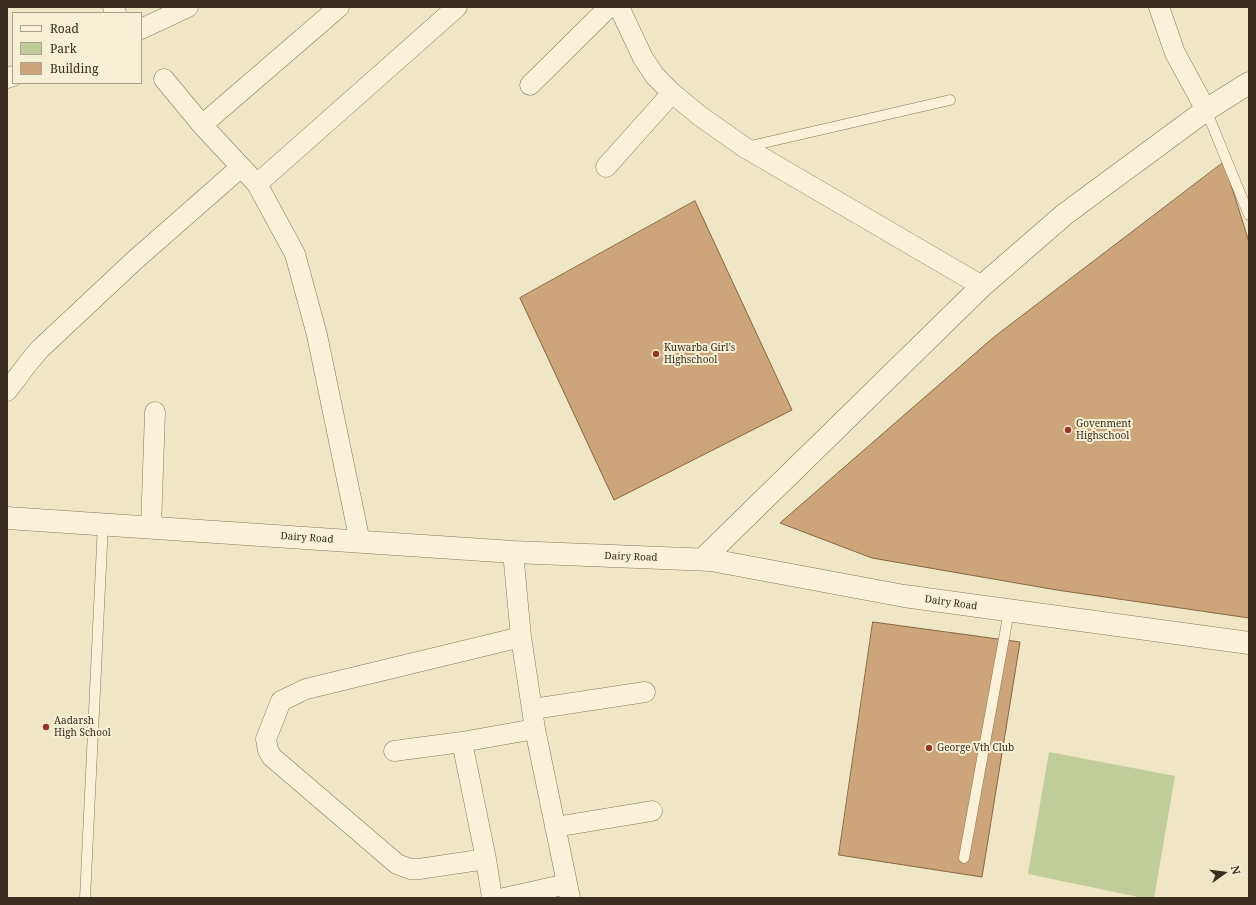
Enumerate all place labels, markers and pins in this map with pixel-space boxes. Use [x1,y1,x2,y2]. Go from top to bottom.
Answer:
place label: Kuwarba Girl's Highschool [664,342,735,366]
marker: Kuwarba Girl's Highschool [651,349,661,359]
place label: Govenment Highschool [1076,418,1131,442]
marker: Govenment Highschool [1063,425,1073,435]
place label: Aadarsh High School [54,715,111,738]
marker: Aadarsh High School [41,722,51,732]
place label: George Vth Club [937,742,1014,754]
marker: George Vth Club [924,743,934,753]

